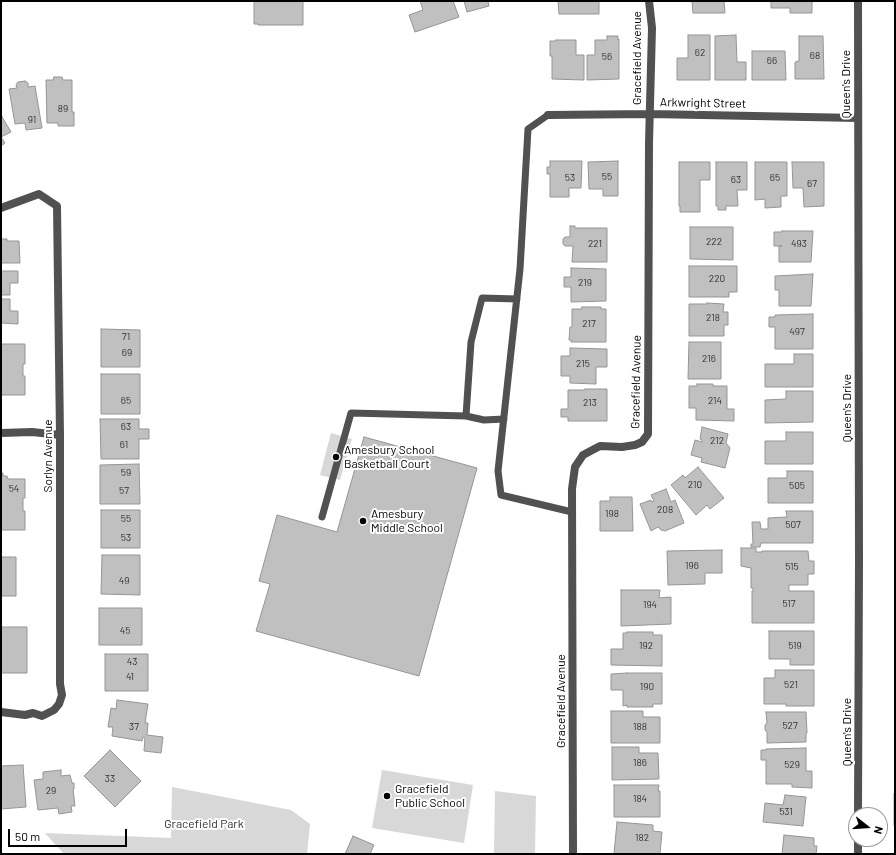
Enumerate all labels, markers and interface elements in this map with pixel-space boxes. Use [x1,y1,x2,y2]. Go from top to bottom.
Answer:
street label: Gracefield Avenue [630,11,644,105]
house number: 62 [695,47,705,59]
house number: 68 [810,50,820,62]
street label: Queen's Drive [839,50,853,118]
house number: 56 [602,51,612,63]
house number: 66 [767,55,777,67]
street label: Arkwright Street [660,95,746,111]
house number: 89 [58,103,68,115]
house number: 91 [28,114,36,126]
house number: 55 [602,171,612,183]
house number: 53 [565,172,575,184]
house number: 65 [770,172,780,184]
house number: 63 [731,174,741,186]
house number: 67 [807,178,817,190]
house number: 222 [706,236,722,248]
house number: 221 [588,238,602,250]
house number: 493 [791,238,807,250]
house number: 220 [709,273,725,285]
house number: 219 [578,277,592,289]
house number: 218 [706,312,720,324]
house number: 217 [582,318,596,330]
house number: 497 [789,326,805,338]
house number: 71 [122,331,130,343]
street label: Gracefield Avenue [628,335,644,429]
house number: 69 [122,347,132,359]
house number: 216 [702,353,716,365]
house number: 215 [576,358,590,370]
street label: Queen's Drive [840,374,854,442]
house number: 65 [121,395,131,407]
house number: 214 [708,395,722,407]
house number: 213 [583,397,597,409]
street label: Sorlyn Avenue [41,419,55,493]
house number: 63 [121,421,131,433]
house number: 212 [710,435,724,447]
house number: 61 [120,439,128,451]
place label: Amesbury School Basketball Court [344,443,434,471]
marker: Amesbury School Basketball Court [331,452,341,462]
house number: 59 [121,467,131,479]
house number: 210 [688,479,702,491]
house number: 505 [789,480,805,492]
house number: 54 [9,483,19,495]
house number: 57 [119,485,129,497]
house number: 208 [657,504,673,516]
place label: Amesbury Middle School [371,507,443,535]
house number: 198 [605,508,619,520]
house number: 55 [121,513,131,525]
marker: Amesbury Middle School [358,516,368,526]
house number: 507 [785,519,801,531]
house number: 53 [121,532,131,544]
house number: 196 [685,560,699,572]
house number: 515 [785,561,799,573]
house number: 49 [119,575,129,587]
house number: 517 [782,598,796,610]
house number: 194 [643,599,657,611]
house number: 45 [120,625,130,637]
house number: 192 [639,640,653,652]
house number: 519 [788,640,802,652]
street label: Gracefield Avenue [554,654,568,748]
house number: 43 [127,656,137,668]
house number: 41 [126,671,134,683]
house number: 521 [784,679,798,691]
house number: 190 [640,681,654,693]
street label: Queen's Drive [840,698,854,766]
house number: 527 [782,720,798,732]
house number: 37 [129,721,139,733]
house number: 188 [633,721,647,733]
house number: 186 [633,757,647,769]
house number: 529 [784,759,800,771]
house number: 33 [105,773,115,785]
place label: Gracefield Public School [395,782,465,810]
house number: 29 [46,785,56,797]
marker: Gracefield Public School [382,791,392,801]
house number: 184 [633,793,647,805]
house number: 531 [779,806,793,818]
north arrow [848,807,888,847]
park label: Gracefield Park [164,817,244,831]
scale bar [10,821,129,847]
text: N [872,825,886,836]
text: 50 m [15,829,40,843]
house number: 182 [635,832,649,844]

